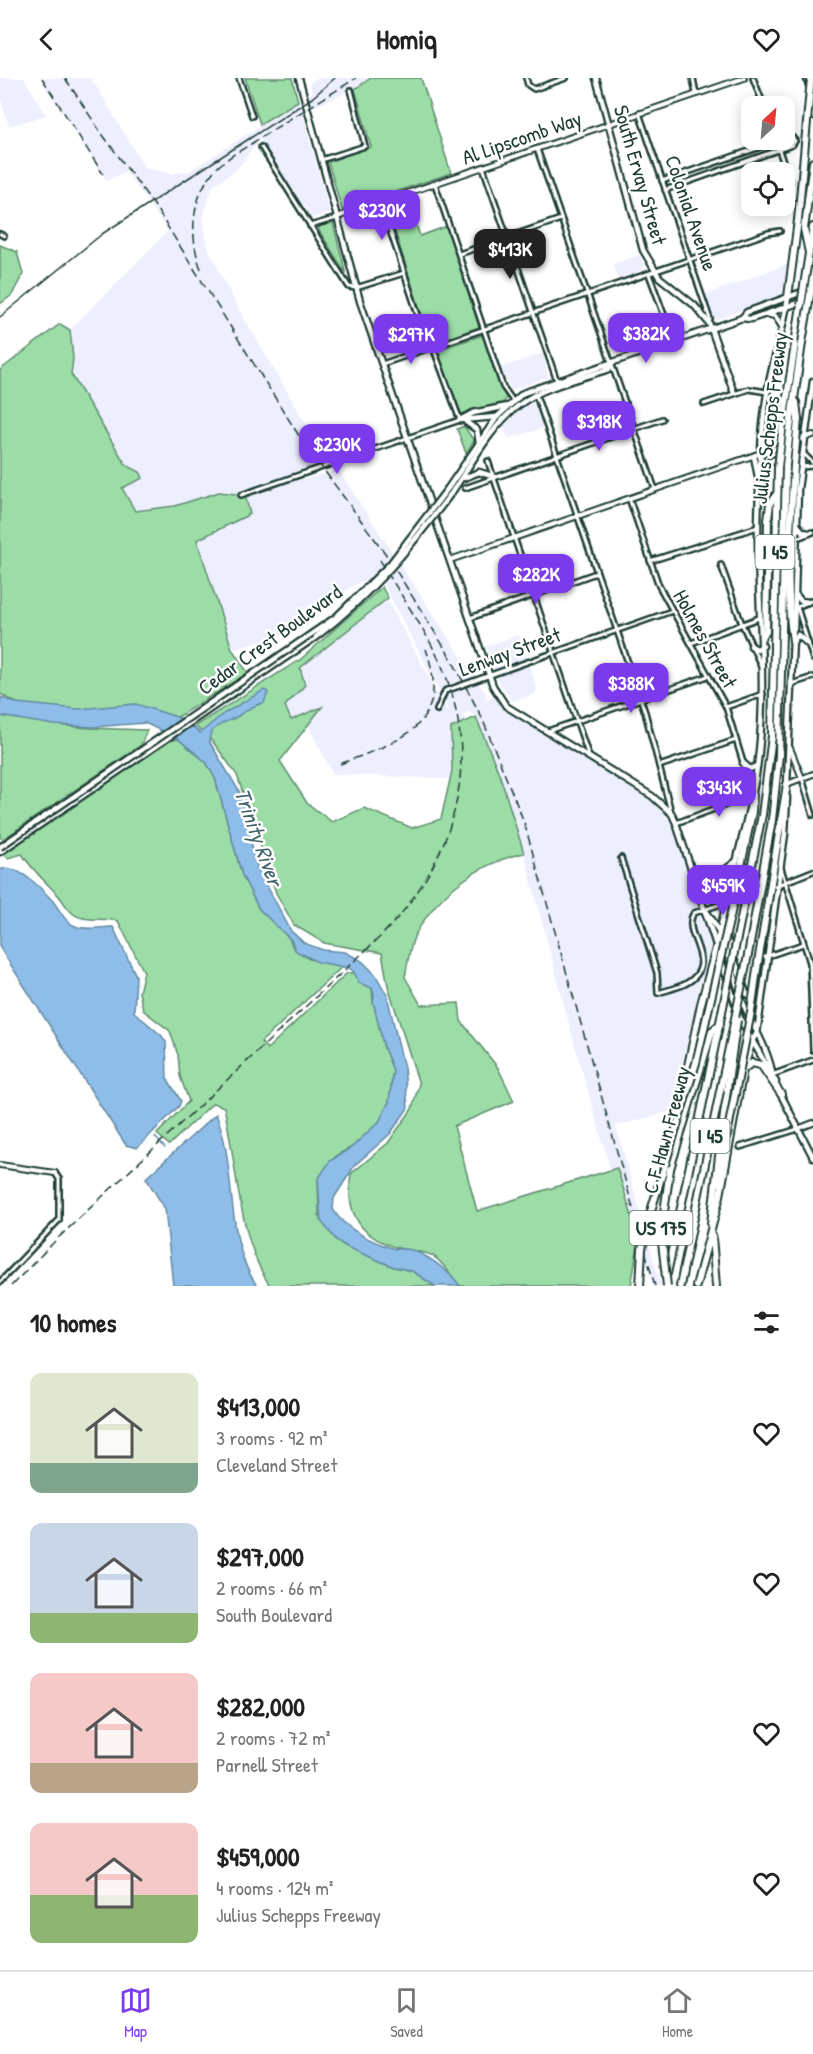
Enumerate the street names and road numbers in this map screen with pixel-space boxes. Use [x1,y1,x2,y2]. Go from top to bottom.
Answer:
street label: South Ervay Street [607,102,674,249]
street label: Al Lipscomb Way [458,103,586,172]
street label: Colonial Avenue [658,151,725,274]
street label: Julius Schepps Freeway [745,330,794,506]
road number: I 45 [756,535,794,569]
street label: Cedar Crest Boulevard [192,577,348,702]
street label: Holmes Street [666,584,745,694]
street label: Lenway Street [455,619,565,683]
street label: C F Hawn Freeway [636,1063,697,1197]
road number: I 45 [690,1119,730,1153]
road number: US 175 [630,1211,692,1245]

